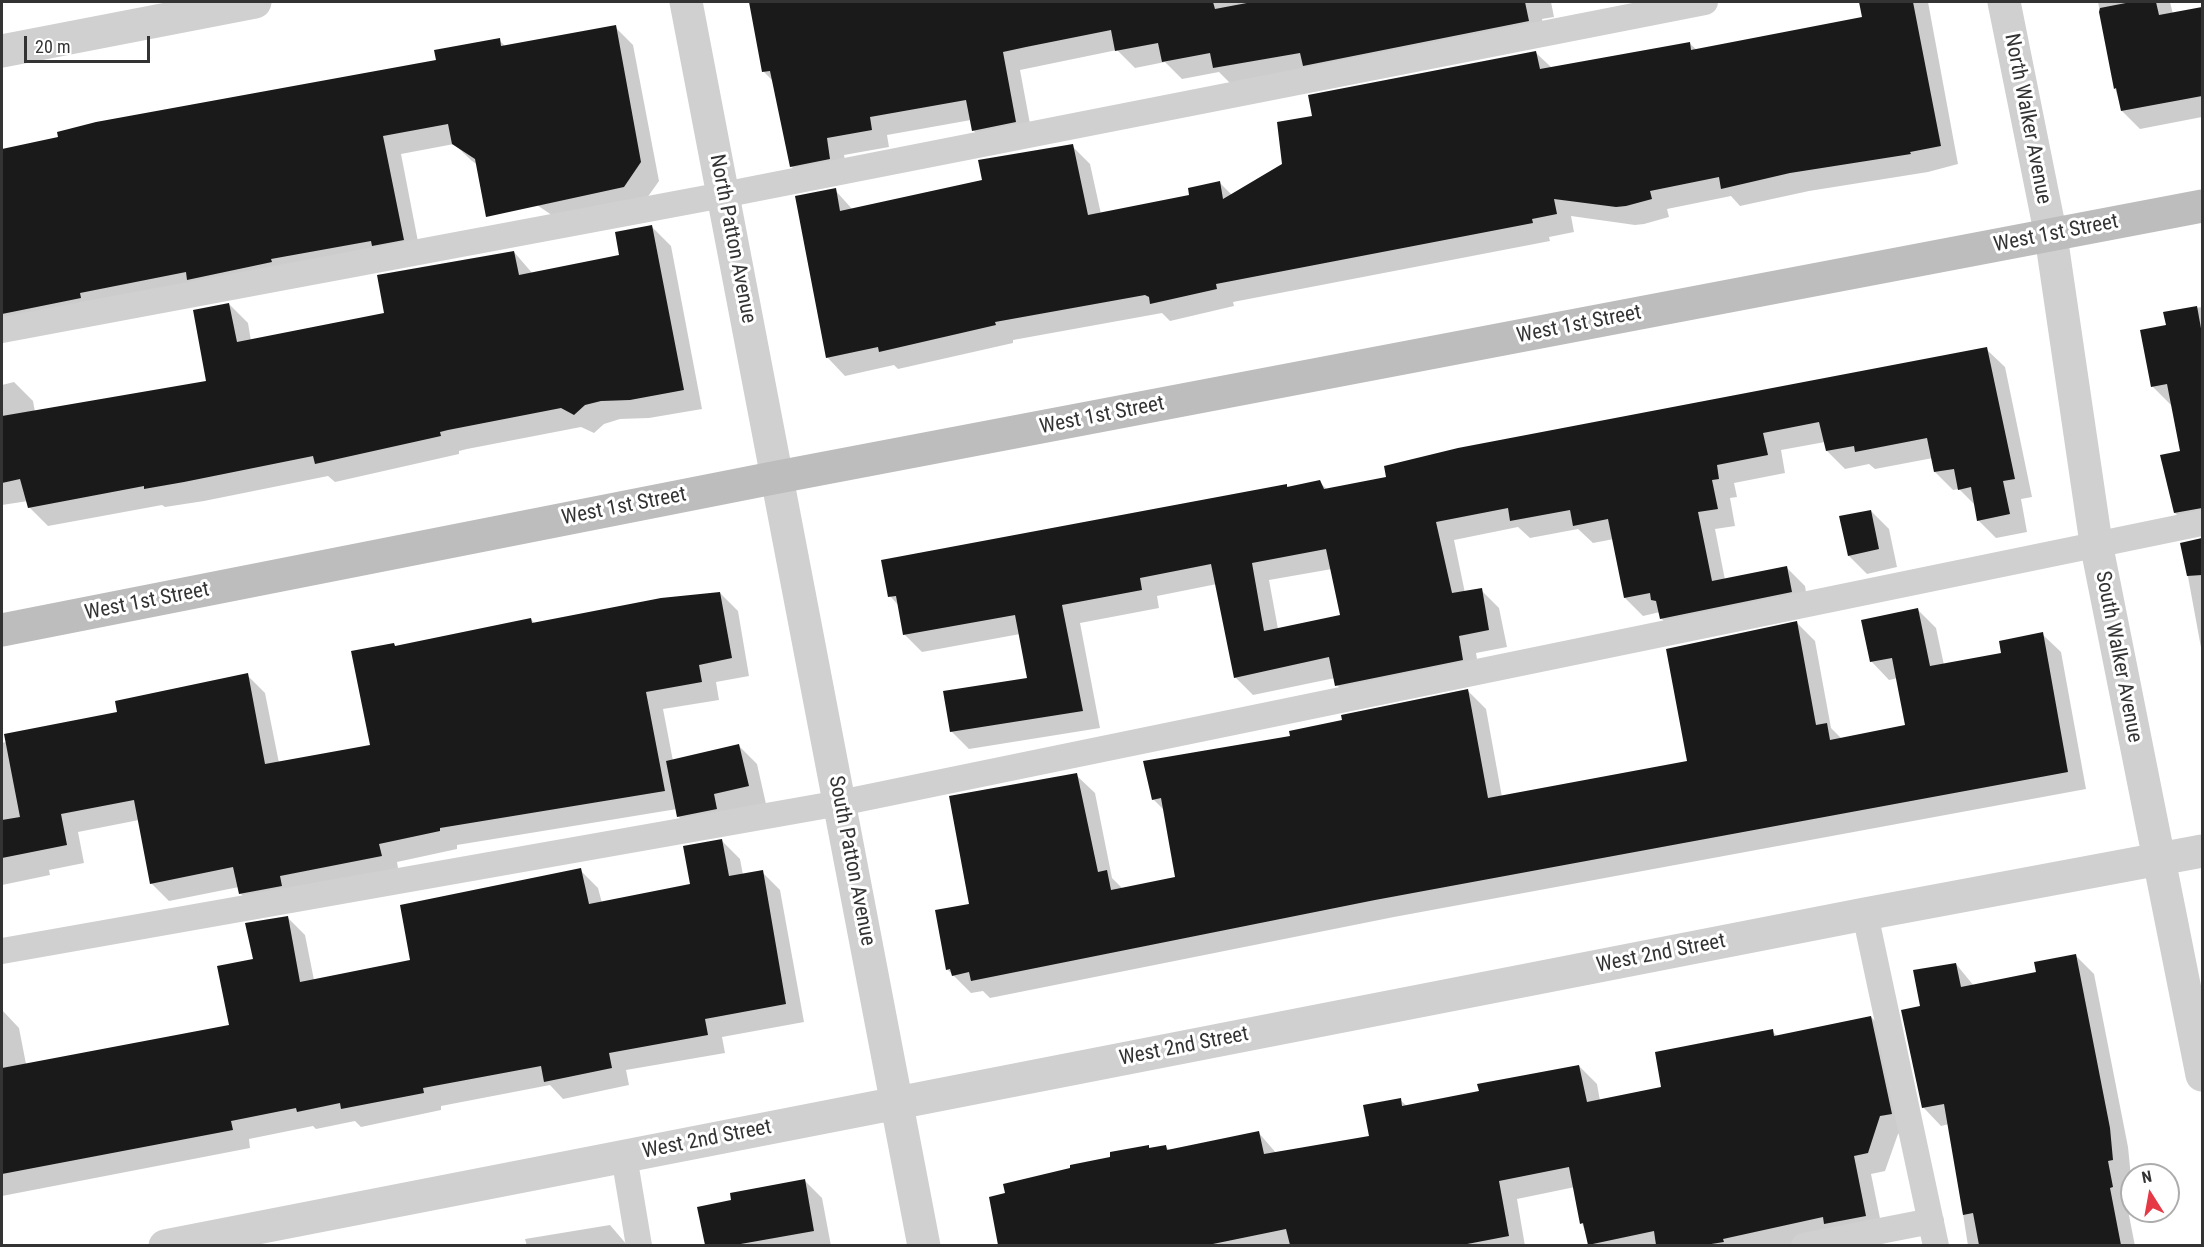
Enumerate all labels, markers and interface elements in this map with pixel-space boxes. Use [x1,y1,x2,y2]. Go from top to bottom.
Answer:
scale bar [27,24,153,62]
street label: North Walker Avenue [1998,32,2056,206]
text: 20 m [35,36,70,57]
street label: North Patton Avenue [703,152,761,326]
street label: West 1st Street [1992,210,2120,258]
street label: West 1st Street [1515,301,1643,349]
street label: West 1st Street [1038,392,1166,440]
street label: West 1st Street [560,483,688,531]
street label: South Walker Avenue [2089,569,2147,745]
street label: West 1st Street [83,578,211,626]
street label: South Patton Avenue [822,774,880,948]
street label: West 2nd Street [1594,929,1728,979]
street label: West 2nd Street [1117,1022,1251,1072]
street label: West 2nd Street [640,1115,774,1165]
north arrow [2120,1163,2180,1223]
text: N [2140,1167,2153,1187]

